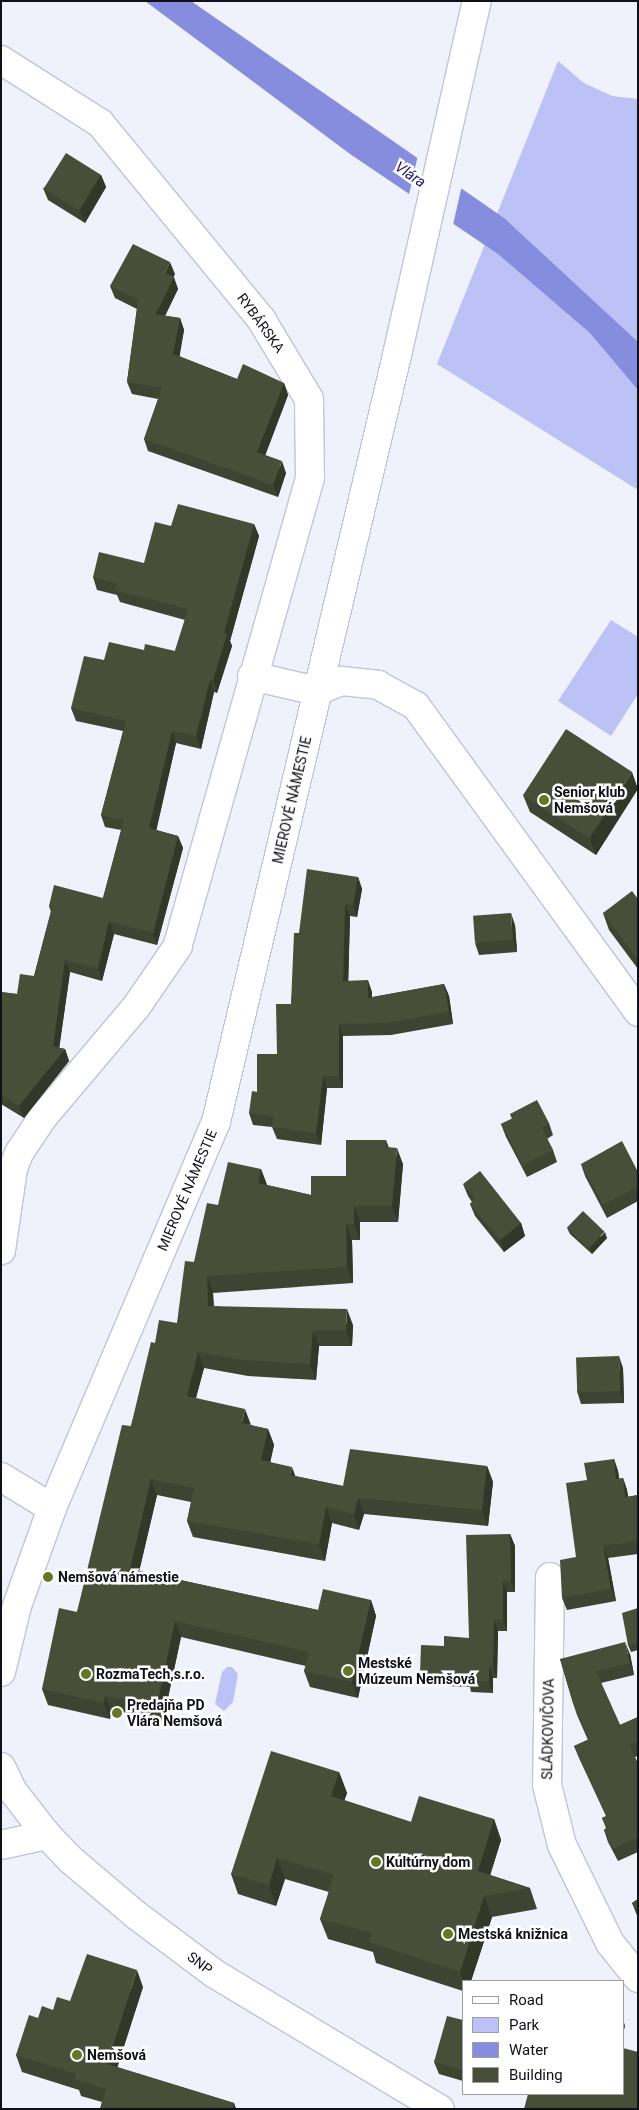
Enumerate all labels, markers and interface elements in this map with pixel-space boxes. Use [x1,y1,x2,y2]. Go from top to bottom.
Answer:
water label: Vlára [391,158,429,192]
street label: RYBÁRSKA [234,290,288,356]
street label: MIEROVÉ NÁMESTIE [269,735,315,865]
place label: Senior klub Nemšová [554,784,625,816]
marker: Senior klub Nemšová [538,794,550,806]
street label: MIEROVÉ NÁMESTIE [154,1127,220,1253]
place label: Nemšová námestie [58,1569,179,1585]
marker: Nemšová námestie [42,1571,54,1583]
place label: Mestské Múzeum Nemšová [358,1655,475,1688]
marker: Mestské Múzeum Nemšová [342,1665,354,1677]
place label: RozmaTech,s.r.o. [96,1666,205,1682]
marker: RozmaTech,s.r.o. [80,1668,92,1680]
street label: SLÁDKOVIČOVA [539,1678,557,1780]
place label: Predajňa PD Vlára Nemšová [127,1697,222,1730]
marker: Predajňa PD Vlára Nemšová [111,1707,123,1719]
place label: Kultúrny dom [386,1854,470,1870]
marker: Kultúrny dom [370,1856,382,1868]
place label: Mestská knižnica [458,1926,568,1942]
marker: Mestská knižnica [442,1928,454,1940]
street label: SNP [184,1948,216,1978]
legend [462,1980,624,2095]
text: Road [509,1991,543,2009]
text: Park [509,2016,539,2034]
text: Water [509,2041,548,2059]
place label: Nemšová [87,2047,146,2063]
marker: Nemšová [71,2049,83,2061]
text: Building [509,2066,563,2084]

